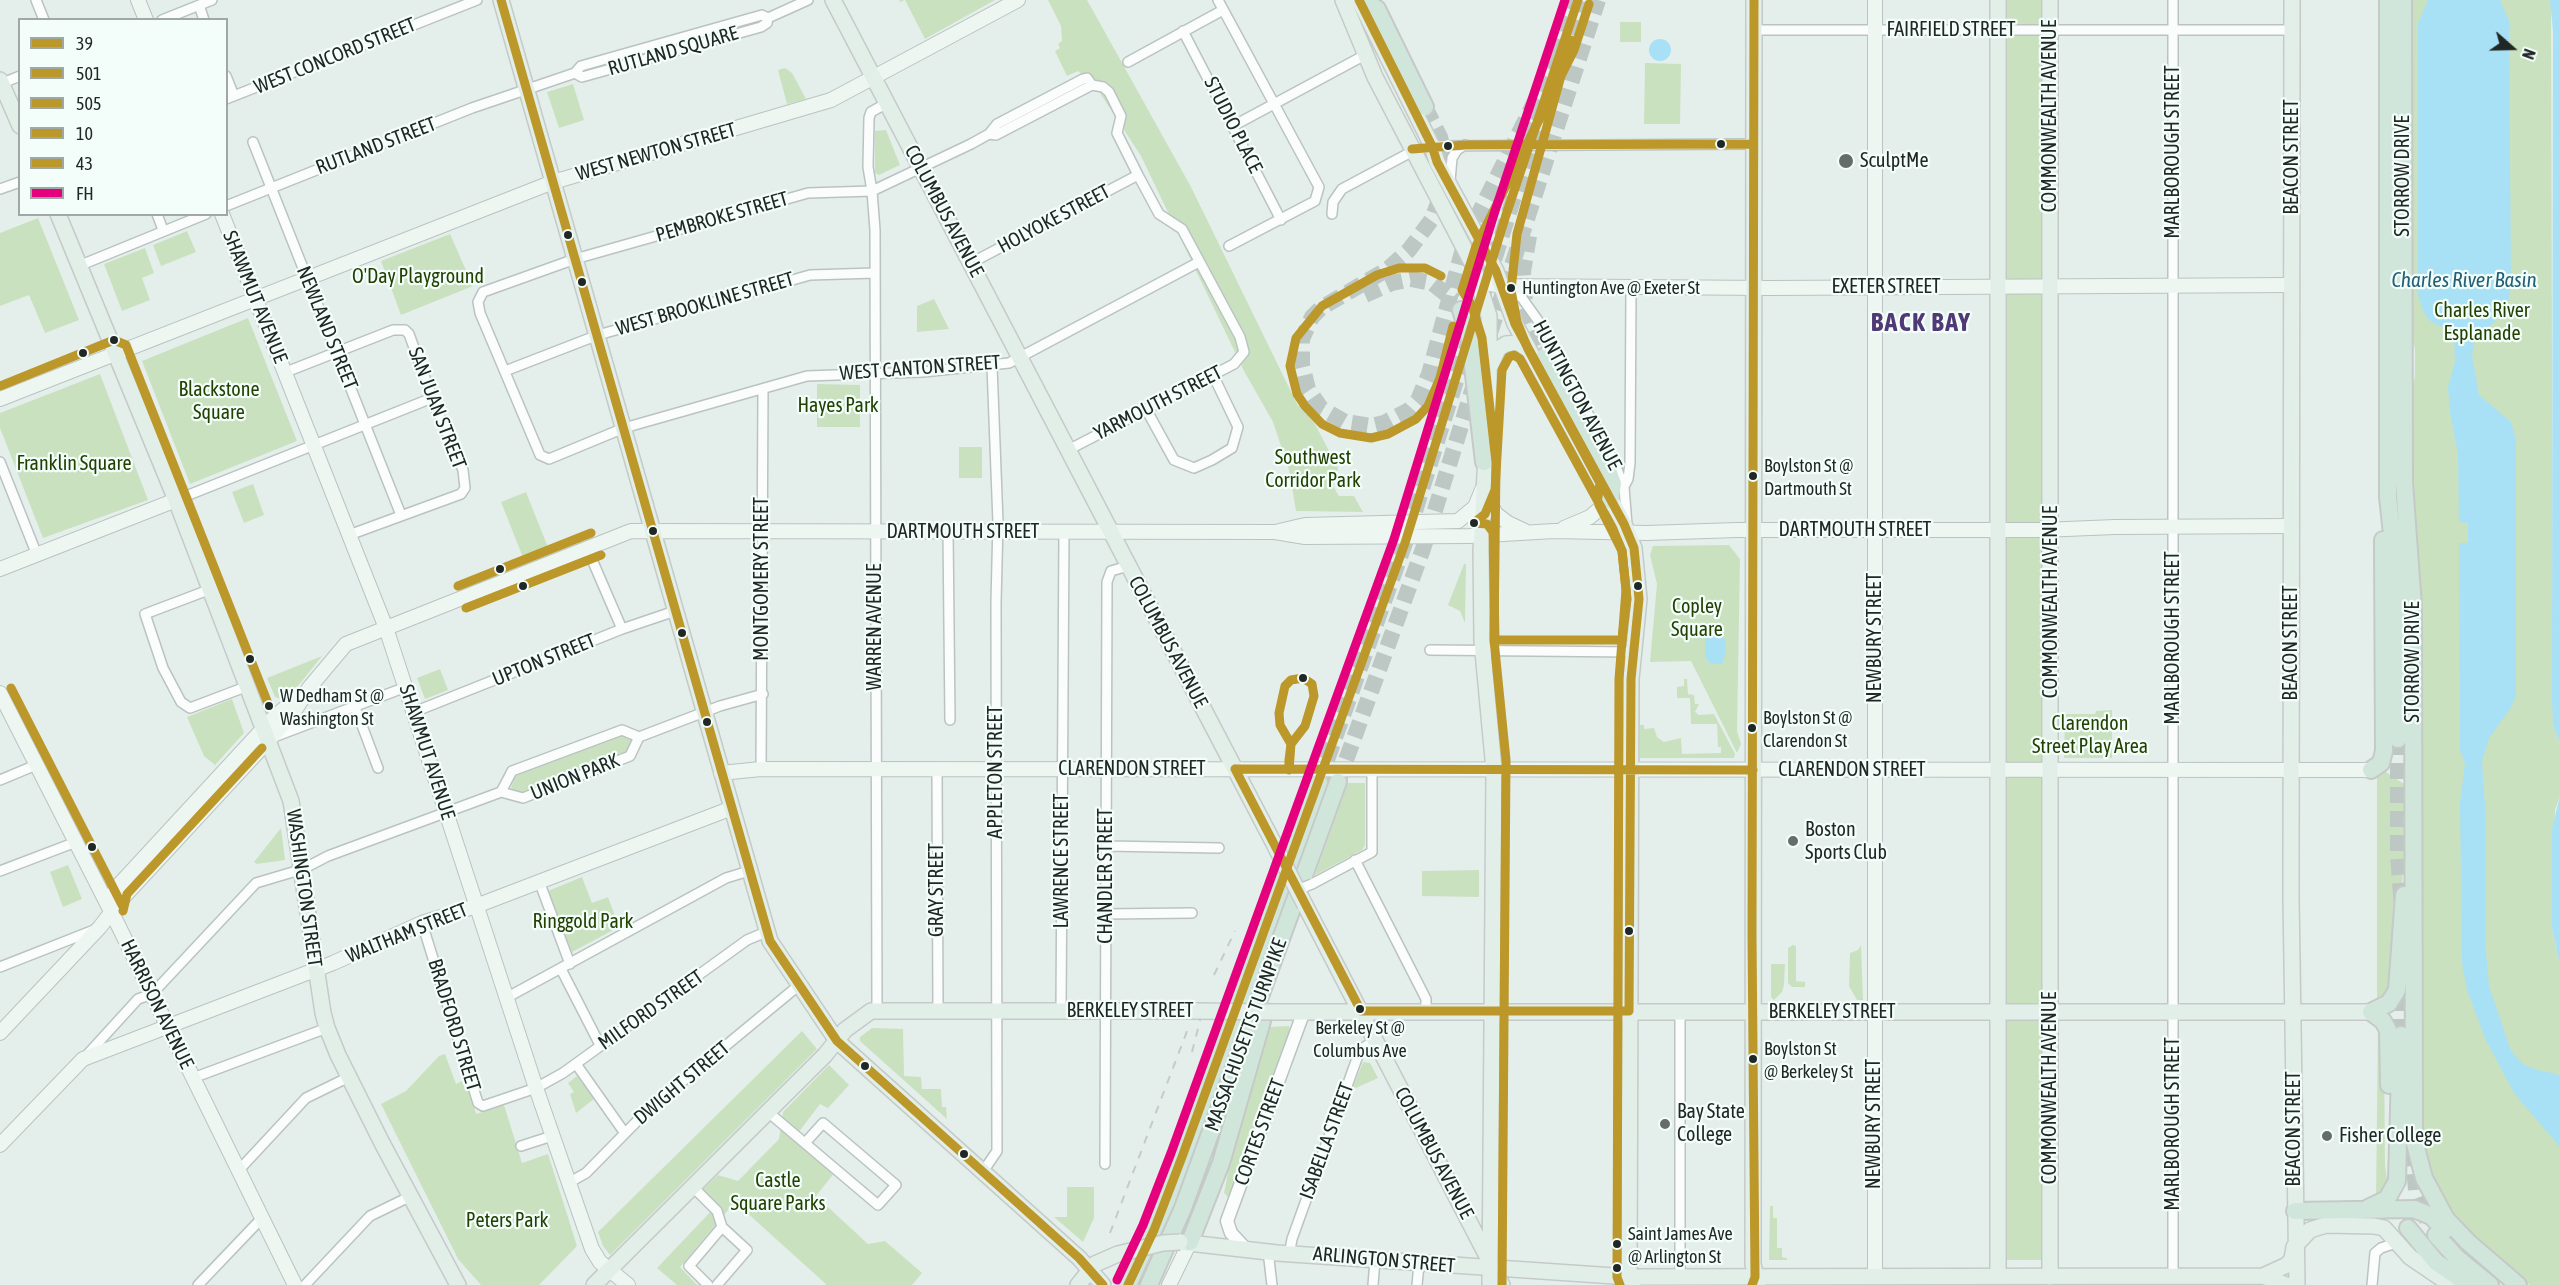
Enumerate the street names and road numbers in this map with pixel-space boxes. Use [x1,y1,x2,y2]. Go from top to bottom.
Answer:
street label: WEST CONCORD STREET [251,13,419,99]
street label: FAIRFIELD STREET [1887,18,2015,42]
street label: COMMONWEALTH AVENUE [2038,20,2062,212]
street label: RUTLAND SQUARE [605,21,741,81]
street label: MARLBOROUGH STREET [2161,65,2185,239]
street label: STUDIO PLACE [1199,73,1267,177]
street label: BEACON STREET [2280,99,2304,215]
street label: RUTLAND STREET [312,112,440,180]
street label: STORROW DRIVE [2391,115,2415,237]
street label: WEST NEWTON STREET [573,118,739,186]
street label: COLUMBUS AVENUE [899,141,989,281]
street label: HOLYOKE STREET [994,179,1114,259]
street label: PEMBROKE STREET [653,187,791,247]
street label: SHAWMUT AVENUE [218,227,292,367]
street label: NEWLAND STREET [291,263,363,393]
street label: WEST BROOKLINE STREET [613,267,797,341]
street label: EXETER STREET [1831,275,1941,299]
street label: HUNTINGTON AVENUE [1527,316,1627,474]
street label: SAN JUAN STREET [403,344,471,472]
street label: WEST CANTON STREET [839,350,1001,386]
street label: YARMOUTH STREET [1090,360,1226,446]
street label: MONTGOMERY STREET [750,497,774,661]
street label: COMMONWEALTH AVENUE [2039,506,2063,698]
street label: DARTMOUTH STREET [1779,518,1931,542]
street label: DARTMOUTH STREET [887,520,1039,544]
street label: MARLBOROUGH STREET [2161,551,2185,725]
street label: WARREN AVENUE [863,564,887,690]
street label: COLUMBUS AVENUE [1123,572,1213,712]
street label: NEWBURY STREET [1863,573,1887,703]
street label: BEACON STREET [2279,585,2303,701]
street label: STORROW DRIVE [2401,601,2425,723]
street label: UPTON STREET [489,628,599,692]
street label: SHAWMUT AVENUE [394,681,460,823]
street label: APPLETON STREET [984,705,1008,839]
street label: UNION PARK [527,748,623,806]
street label: CLARENDON STREET [1058,757,1206,781]
street label: CLARENDON STREET [1778,758,1926,782]
street label: LAWRENCE STREET [1050,793,1074,929]
street label: WASHINGTON STREET [281,808,327,968]
street label: CHANDLER STREET [1094,808,1118,944]
street label: GRAY STREET [925,843,949,937]
street label: WALTHAM STREET [343,898,471,968]
street label: HARRISON AVENUE [115,935,199,1073]
street label: MASSACHUSETTS TURNPIKE [1200,935,1292,1135]
street label: BRADFORD STREET [422,956,486,1094]
street label: MILFORD STREET [594,965,708,1055]
street label: COMMONWEALTH AVENUE [2038,992,2062,1184]
street label: BERKELEY STREET [1066,999,1194,1023]
street label: BERKELEY STREET [1768,1000,1896,1024]
street label: DWIGHT STREET [629,1036,735,1130]
street label: MARLBOROUGH STREET [2161,1037,2185,1211]
street label: NEWBURY STREET [1862,1059,1886,1189]
street label: BEACON STREET [2282,1071,2306,1187]
street label: CORTES STREET [1230,1075,1290,1189]
street label: ISABELLA STREET [1295,1079,1359,1203]
street label: COLUMBUS AVENUE [1389,1083,1479,1223]
street label: ARLINGTON STREET [1312,1242,1456,1278]

